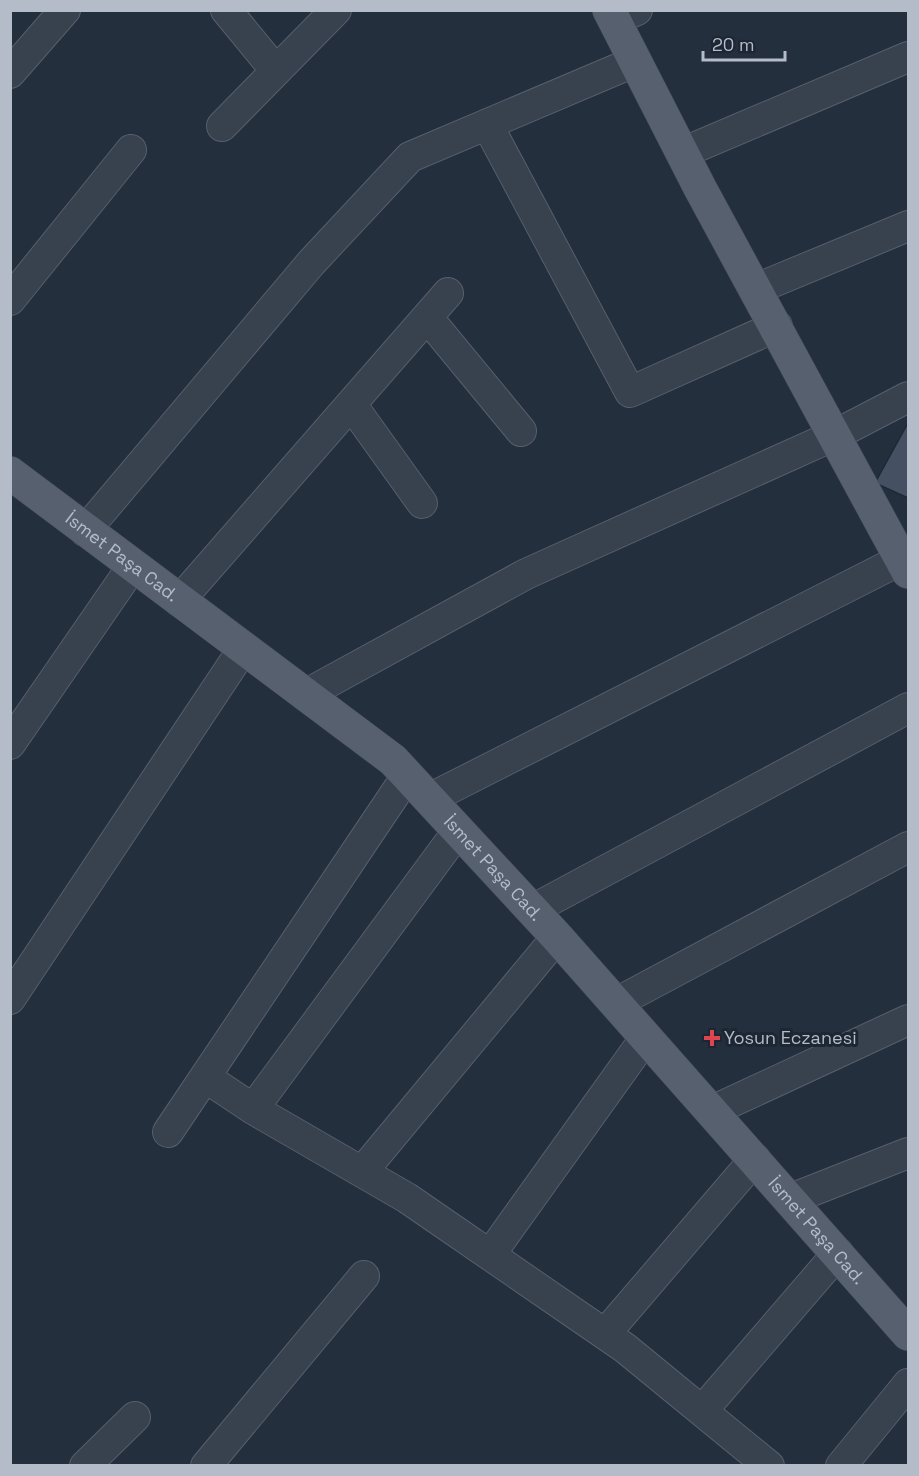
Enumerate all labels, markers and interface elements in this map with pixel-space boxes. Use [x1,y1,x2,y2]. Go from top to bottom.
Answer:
scale bar [703,24,786,62]
text: 20 m [712,33,755,56]
street label: İsmet Paşa Cad. [61,507,184,606]
street label: İsmet Paşa Cad. [439,810,548,925]
place label: Yosun Eczanesi [724,1026,857,1049]
marker: Yosun Eczanesi [705,1031,719,1045]
street label: İsmet Paşa Cad. [764,1172,871,1289]

